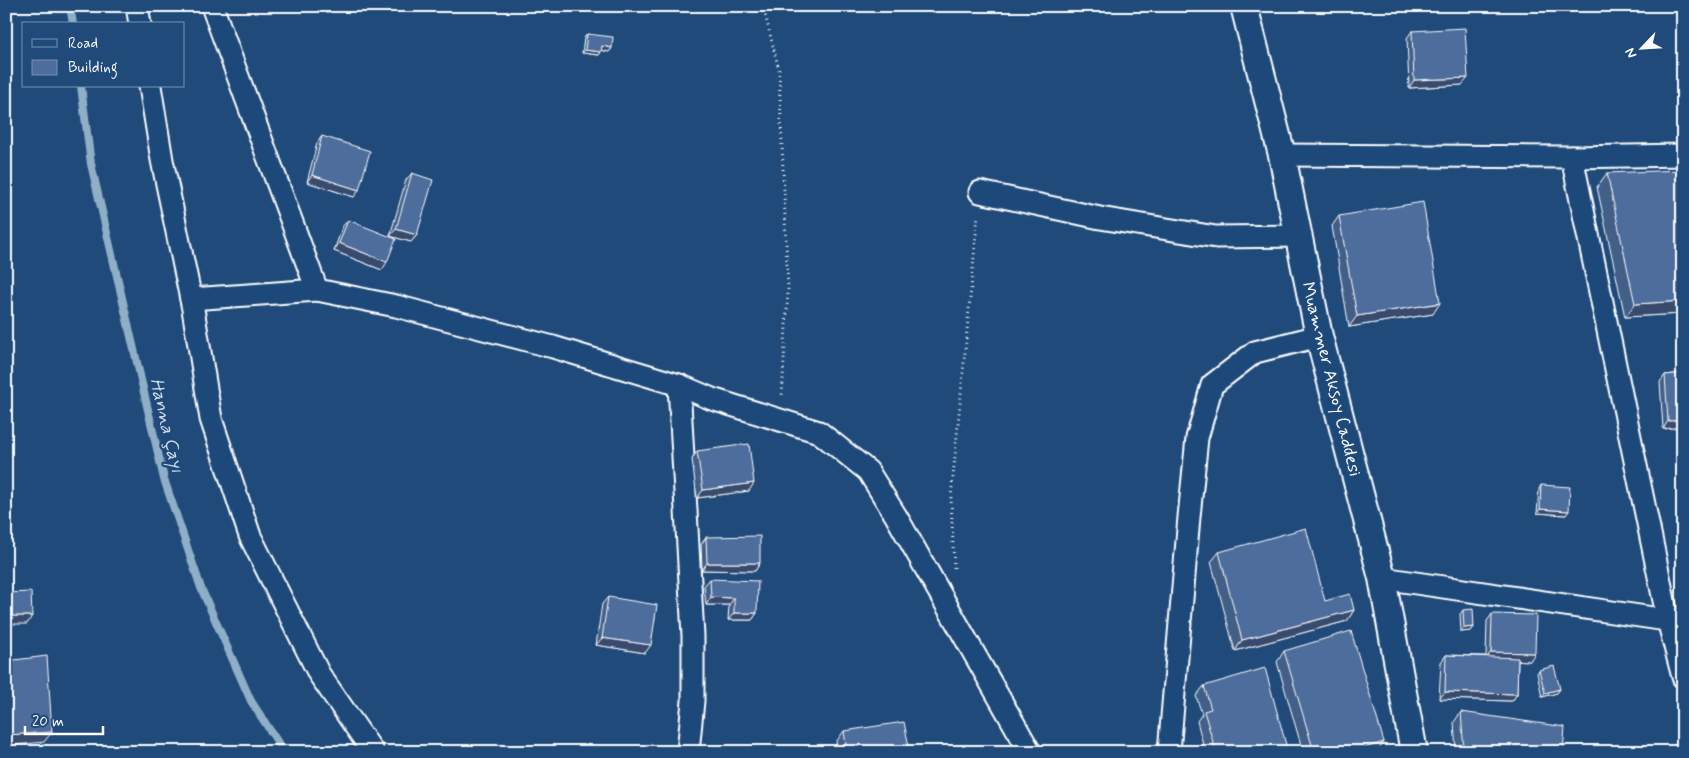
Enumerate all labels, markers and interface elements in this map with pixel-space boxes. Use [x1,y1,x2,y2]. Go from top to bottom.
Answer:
legend [22,22,185,88]
north arrow [1616,22,1666,72]
text: Road [68,34,98,54]
text: N [1621,45,1641,61]
text: Building [68,58,118,79]
street label: Muammer Aksoy Caddesi [1295,279,1367,479]
water label: Hanna Çayı [143,375,190,476]
scale bar [25,703,102,735]
text: 20 m [32,712,64,732]

